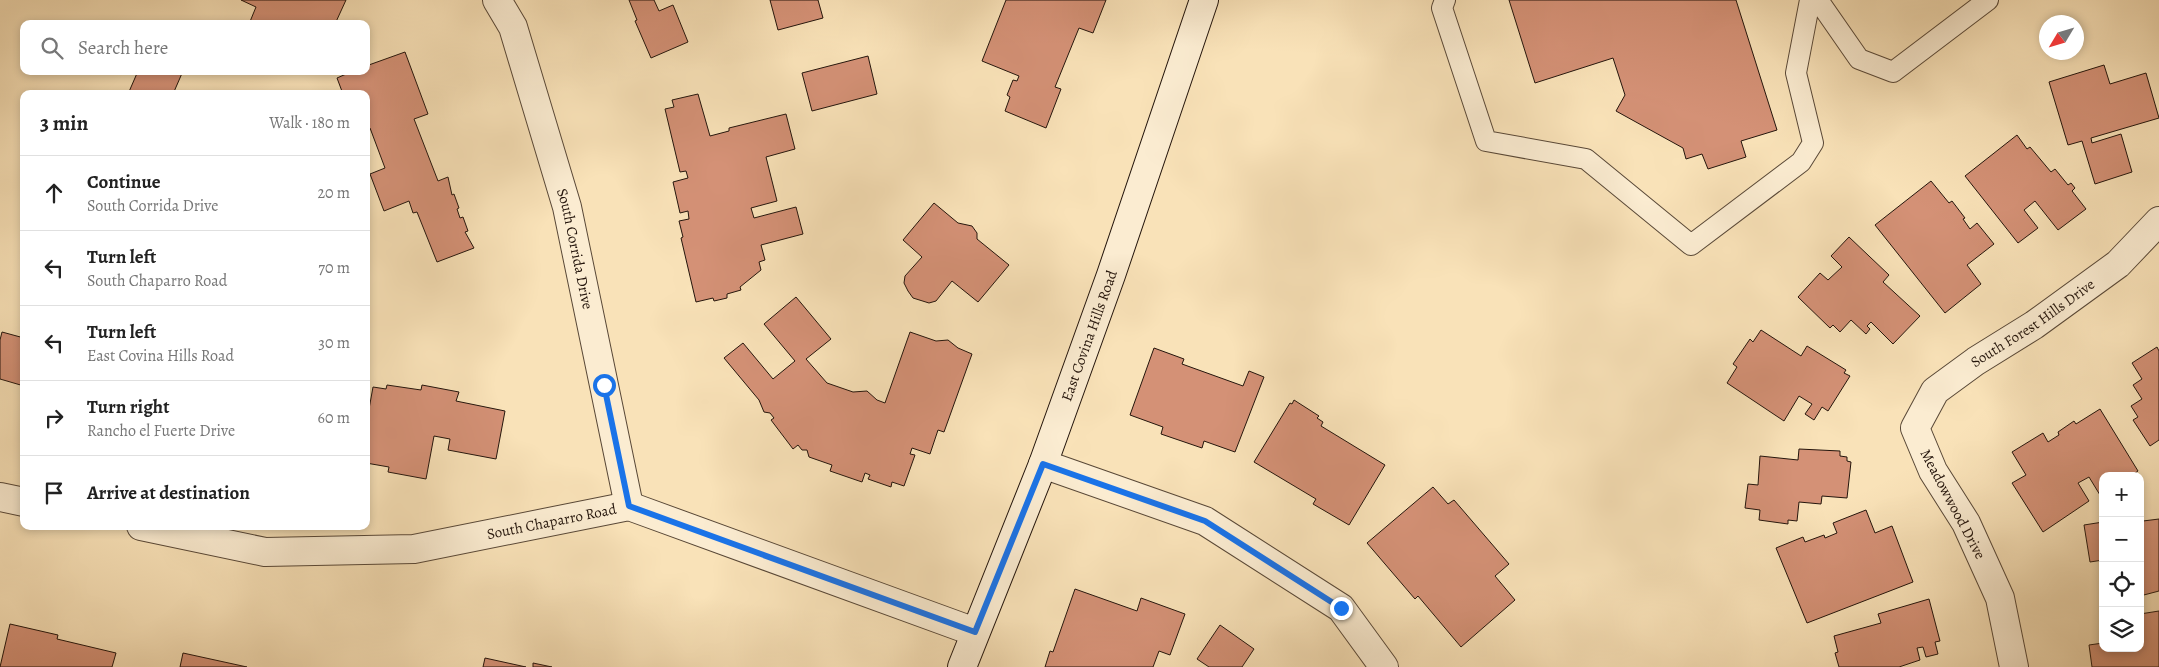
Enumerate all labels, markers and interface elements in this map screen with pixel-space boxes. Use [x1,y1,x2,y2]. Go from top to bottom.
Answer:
north arrow [2039,15,2084,60]
search box [20,20,370,75]
icon: search [38,34,66,62]
text: Search here [78,35,168,61]
text: 3 min [40,109,88,137]
text: Walk · 180 m [269,112,350,134]
text: Continue [87,169,161,195]
icon: ahead [40,179,68,207]
text: 20 m [317,182,350,204]
street label: South Corrida Drive [552,186,598,311]
text: South Corrida Drive [87,195,218,217]
text: Turn left [87,244,156,270]
icon: left [40,254,68,282]
text: 70 m [318,257,350,279]
street label: East Covina Hills Road [1056,267,1122,404]
text: South Chaparro Road [87,270,227,292]
street label: South Forest Hills Drive [1966,274,2099,372]
text: Turn left [87,319,156,345]
icon: left [40,329,68,357]
text: 30 m [318,332,350,354]
text: East Covina Hills Road [87,345,234,367]
route start [593,374,616,397]
text: Turn right [87,394,169,420]
icon: right [40,404,68,432]
text: 60 m [318,407,350,429]
text: Rancho el Fuerte Drive [87,420,235,442]
street label: Meadowwood Drive [1916,445,1991,563]
map controls [2099,472,2144,652]
button: + [2099,472,2144,517]
icon: arrive [40,479,68,507]
text: Arrive at destination [87,480,250,506]
street label: South Chaparro Road [485,499,619,544]
button: − [2099,517,2144,562]
button: locate [2099,562,2144,607]
route end [1330,597,1353,620]
button: layers [2099,607,2144,652]

